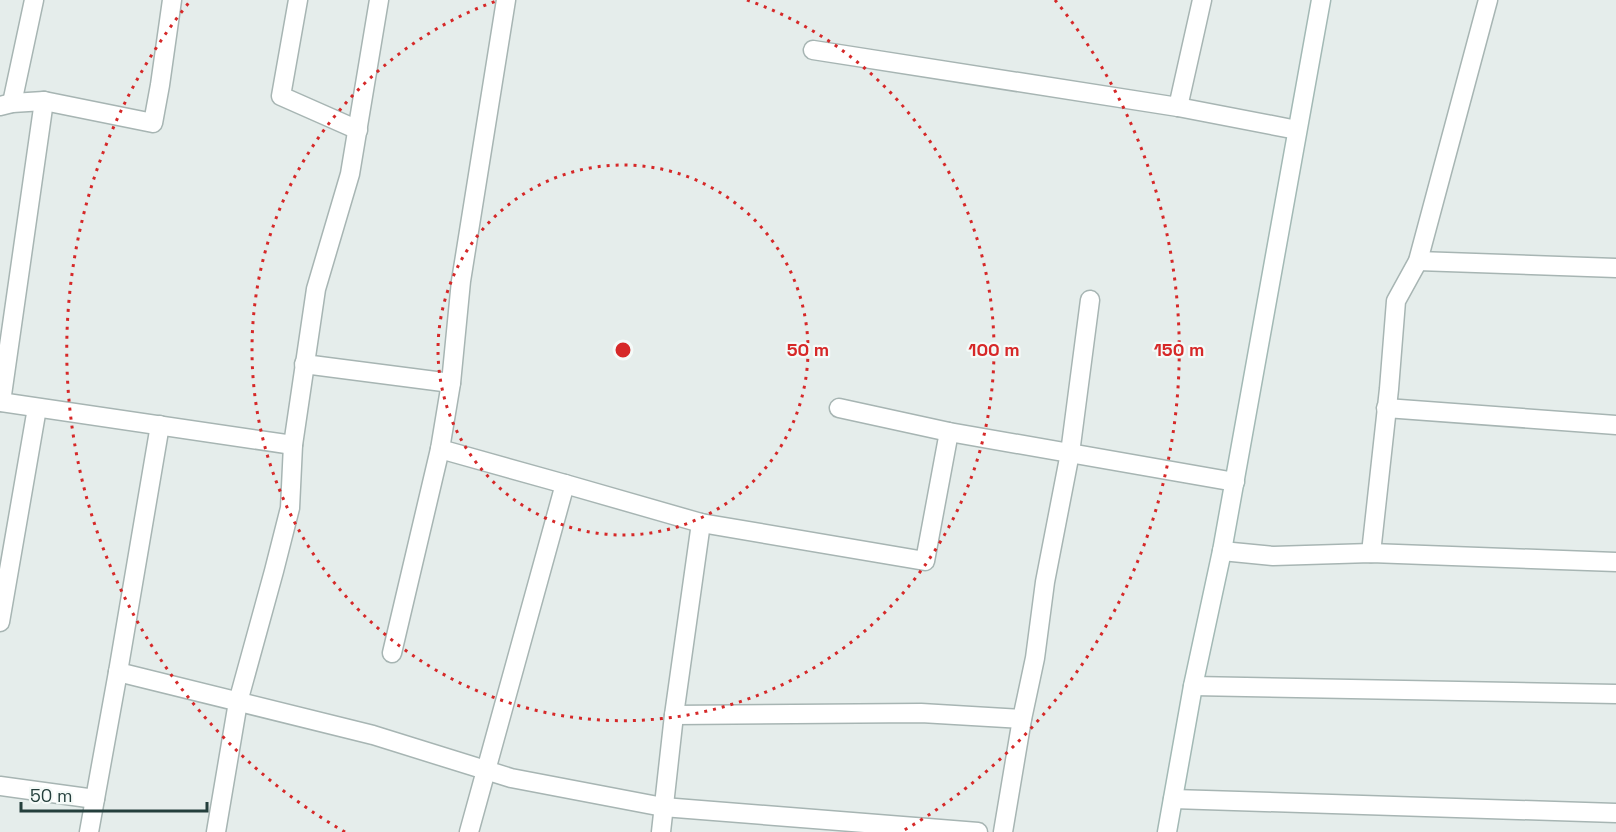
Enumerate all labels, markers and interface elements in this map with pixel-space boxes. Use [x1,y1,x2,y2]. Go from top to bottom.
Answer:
text: 50 m [787,338,829,361]
text: 100 m [968,338,1020,361]
text: 150 m [1154,338,1204,361]
centre of rings [613,340,633,360]
scale bar [21,775,207,813]
text: 50 m [30,784,72,807]

